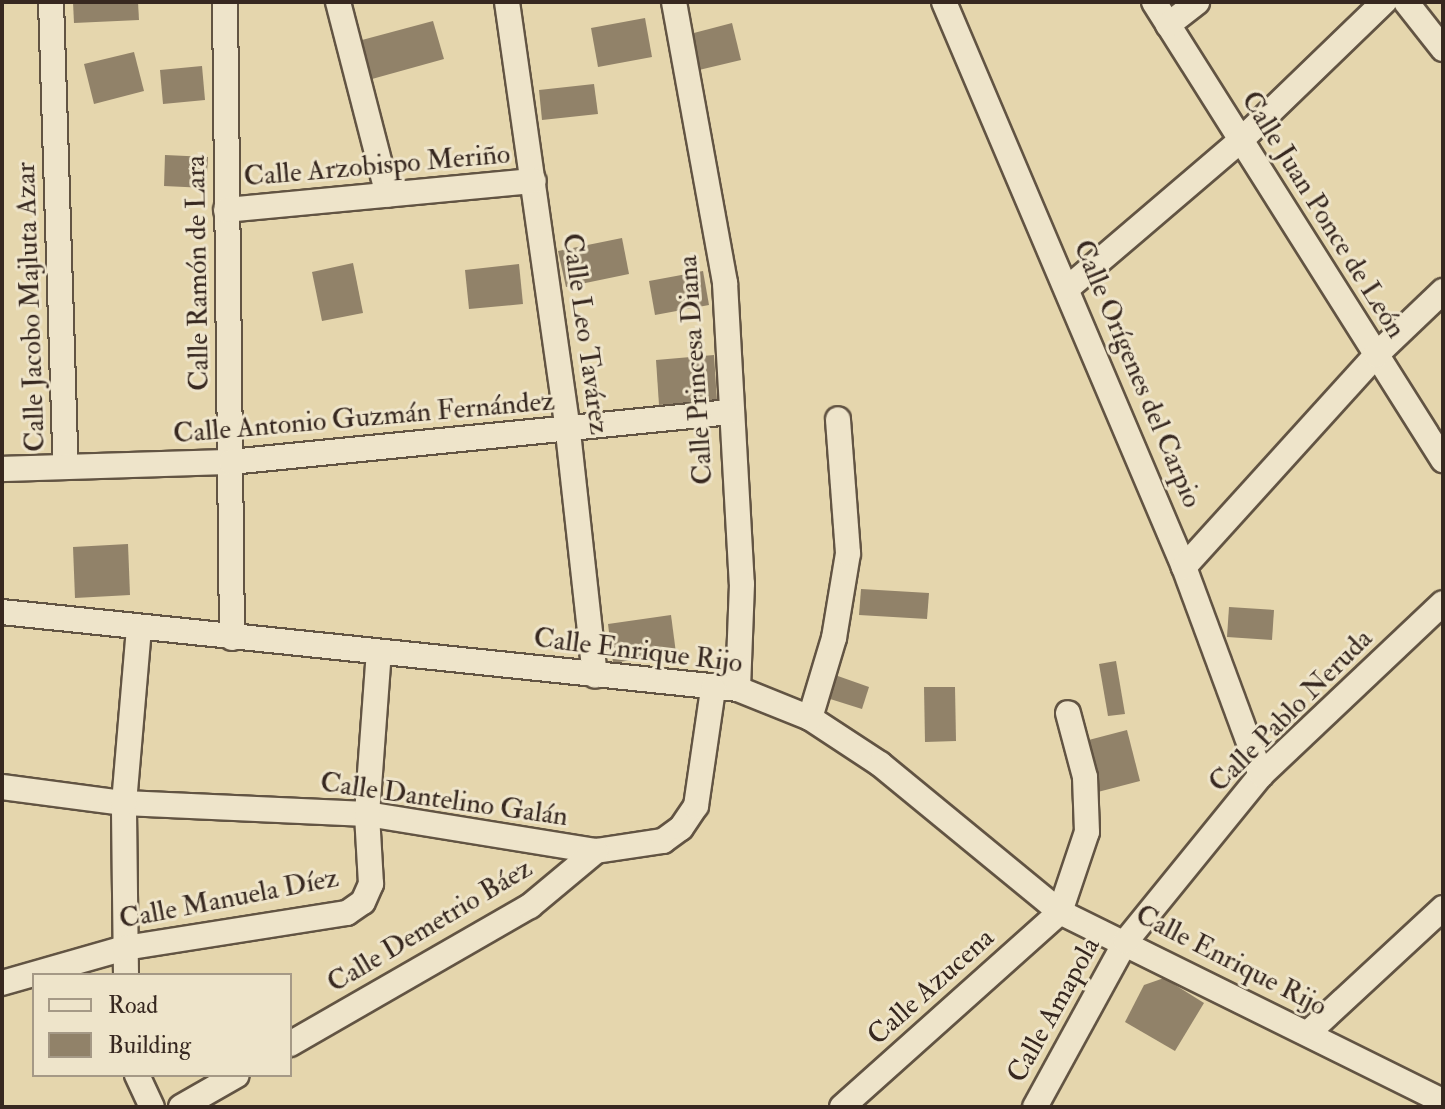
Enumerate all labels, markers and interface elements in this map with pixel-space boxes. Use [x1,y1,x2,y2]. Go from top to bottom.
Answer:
street label: Calle Juan Ponce de León [1233,85,1413,345]
street label: Calle Arzobispo Meriño [242,138,512,194]
street label: Calle Ramón de Lara [179,155,217,391]
street label: Calle Jacobo Majluta Azar [9,162,53,452]
street label: Calle Leo Tavárez [554,231,616,437]
street label: Calle Orígenes del Carpio [1065,235,1209,513]
street label: Calle Princesa Diana [671,254,721,486]
street label: Calle Antonio Guzmán Fernández [172,385,556,451]
street label: Calle Enrique Rijo [532,622,744,680]
street label: Calle Pablo Neruda [1202,622,1380,800]
street label: Calle Dantelino Galán [318,766,570,834]
street label: Calle Demetrio Báez [322,852,538,1000]
street label: Calle Manuela Díez [117,861,341,937]
street label: Calle Enrique Rijo [1130,898,1332,1024]
street label: Calle Azucena [861,921,1001,1053]
street label: Calle Amapola [1000,931,1108,1089]
legend [32,973,292,1077]
text: Road [108,990,158,1021]
text: Building [108,1030,191,1061]

